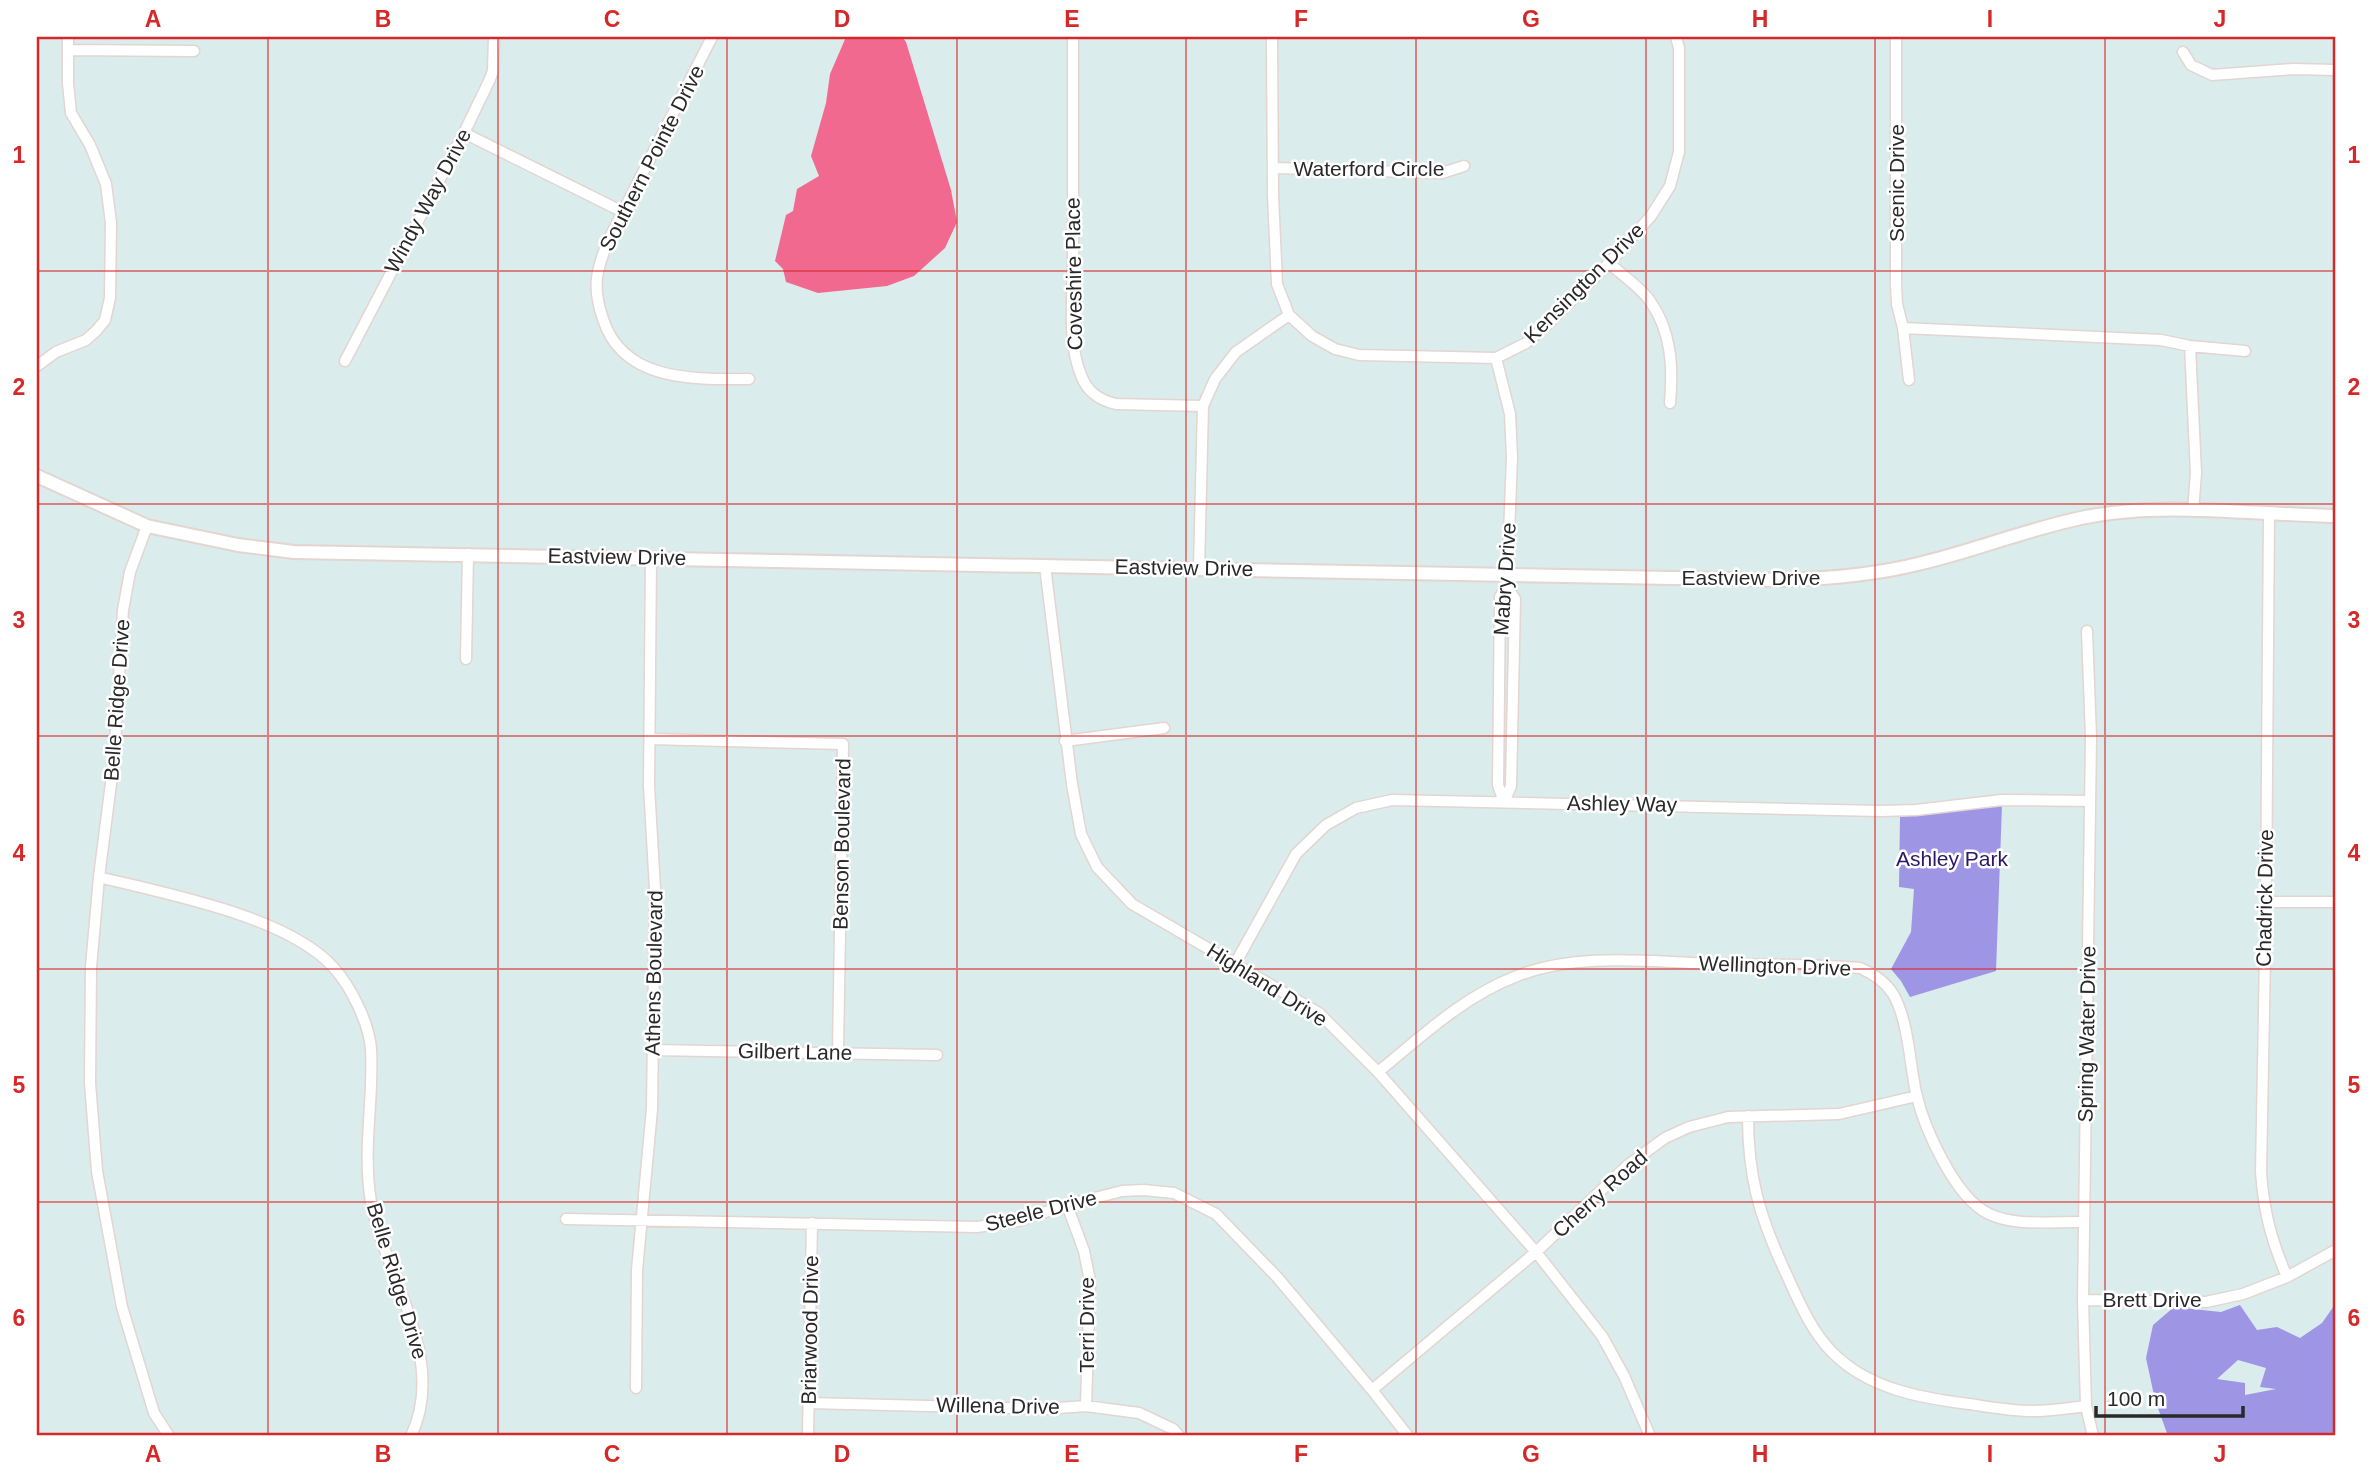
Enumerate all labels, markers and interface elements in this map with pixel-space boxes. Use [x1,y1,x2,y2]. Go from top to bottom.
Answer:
text: A [145,6,161,32]
text: B [375,6,391,32]
text: C [604,6,620,32]
text: D [834,6,850,32]
text: E [1064,6,1080,32]
text: F [1294,6,1308,32]
text: G [1522,6,1540,32]
text: H [1752,6,1768,32]
text: I [1987,6,1993,32]
text: J [2214,6,2226,32]
street label: Southern Pointe Drive [595,61,708,255]
street label: Scenic Drive [1885,124,1908,242]
street label: Windy Way Drive [380,125,475,277]
text: 1 [13,142,26,168]
text: 1 [2348,142,2361,168]
street label: Waterford Circle [1294,157,1444,180]
street label: Coveshire Place [1061,197,1086,351]
street label: Kensington Drive [1519,218,1648,347]
text: 2 [13,374,25,400]
text: 2 [2348,374,2360,400]
street label: Mabry Drive [1489,522,1520,636]
street label: Eastview Drive [547,544,687,569]
street label: Eastview Drive [1114,555,1254,580]
street label: Eastview Drive [1682,566,1820,589]
text: 3 [13,607,25,633]
text: 3 [2348,607,2360,633]
street label: Belle Ridge Drive [99,618,134,782]
street label: Benson Boulevard [829,758,854,930]
street label: Ashley Way [1567,791,1678,816]
street label: Chadrick Drive [2252,829,2277,967]
text: 4 [13,840,26,866]
text: 4 [2348,840,2361,866]
park label: Ashley Park [1896,847,2009,870]
street label: Athens Boulevard [641,890,666,1056]
street label: Highland Drive [1203,938,1332,1031]
street label: Spring Water Drive [2073,945,2100,1122]
street label: Wellington Drive [1698,951,1852,980]
street label: Gilbert Lane [738,1039,852,1064]
text: 5 [13,1072,26,1098]
text: 5 [2348,1072,2361,1098]
street label: Cherry Road [1548,1145,1652,1242]
street label: Steele Drive [983,1186,1099,1236]
street label: Belle Ridge Drive [363,1200,432,1362]
street label: Briarwood Drive [797,1255,822,1405]
street label: Terri Drive [1075,1277,1098,1373]
street label: Brett Drive [2102,1288,2202,1311]
text: 6 [13,1305,25,1331]
text: 6 [2348,1305,2360,1331]
scale bar [2096,1375,2244,1419]
text: 100 m [2107,1387,2165,1410]
street label: Willena Drive [936,1393,1060,1418]
text: A [145,1441,161,1467]
text: B [375,1441,391,1467]
text: C [604,1441,620,1467]
text: D [834,1441,850,1467]
text: E [1064,1441,1080,1467]
text: F [1294,1441,1308,1467]
text: G [1522,1441,1540,1467]
text: H [1752,1441,1768,1467]
text: I [1987,1441,1993,1467]
text: J [2214,1441,2226,1467]

